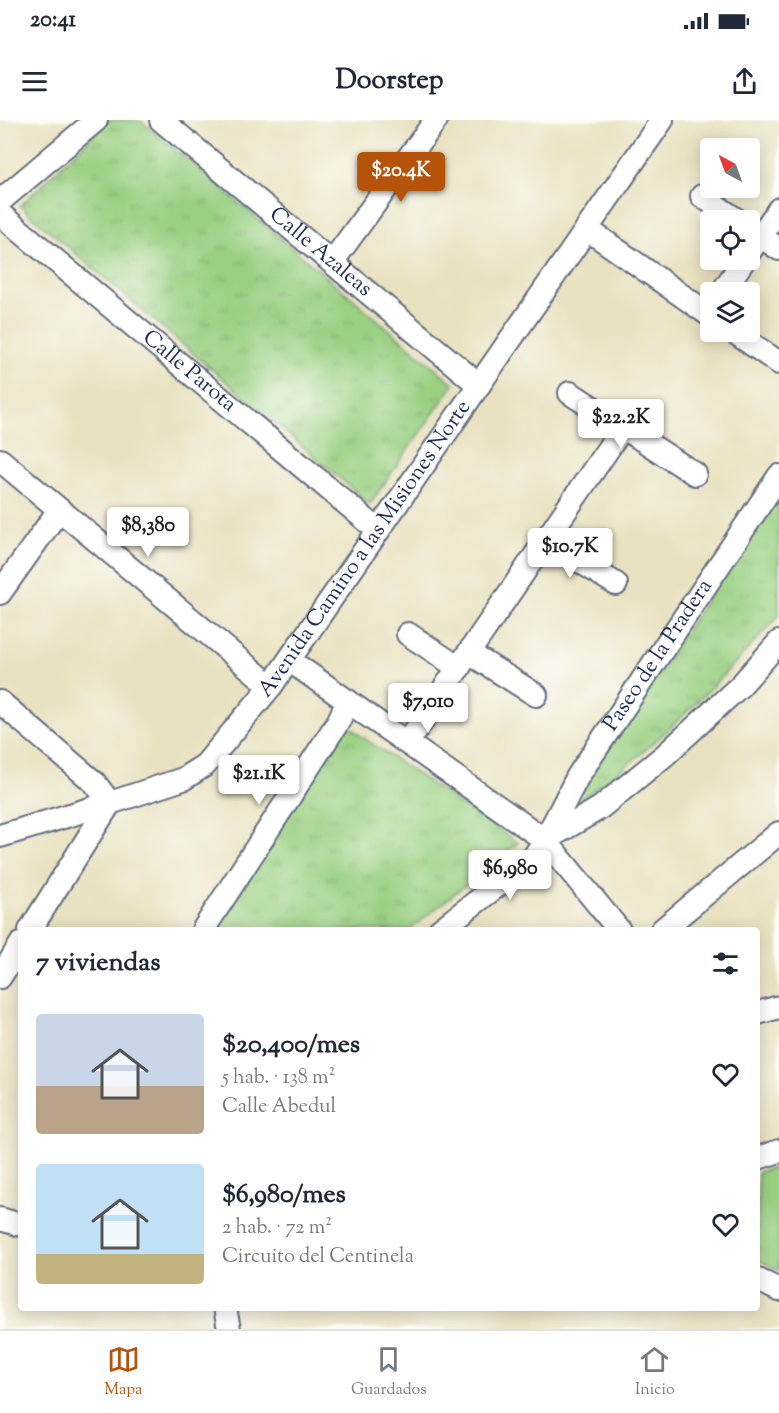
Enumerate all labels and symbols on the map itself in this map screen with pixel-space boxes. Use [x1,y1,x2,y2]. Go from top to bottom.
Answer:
north arrow [700,138,760,198]
pin: $20.4K [352,152,450,203]
street label: Calle Azaleas [261,200,379,305]
street label: Calle Parota [135,323,243,421]
street label: Avenida Camino a las Misiones Norte [251,394,480,705]
pin: $22.2K [572,399,670,450]
pin: $8,380 [99,507,197,558]
pin: $10.7K [521,528,619,579]
street label: Paseo de la Pradera [596,573,721,738]
pin: $7,010 [379,683,477,734]
pin: $21.1K [210,755,308,806]
pin: $6,980 [461,850,559,901]

